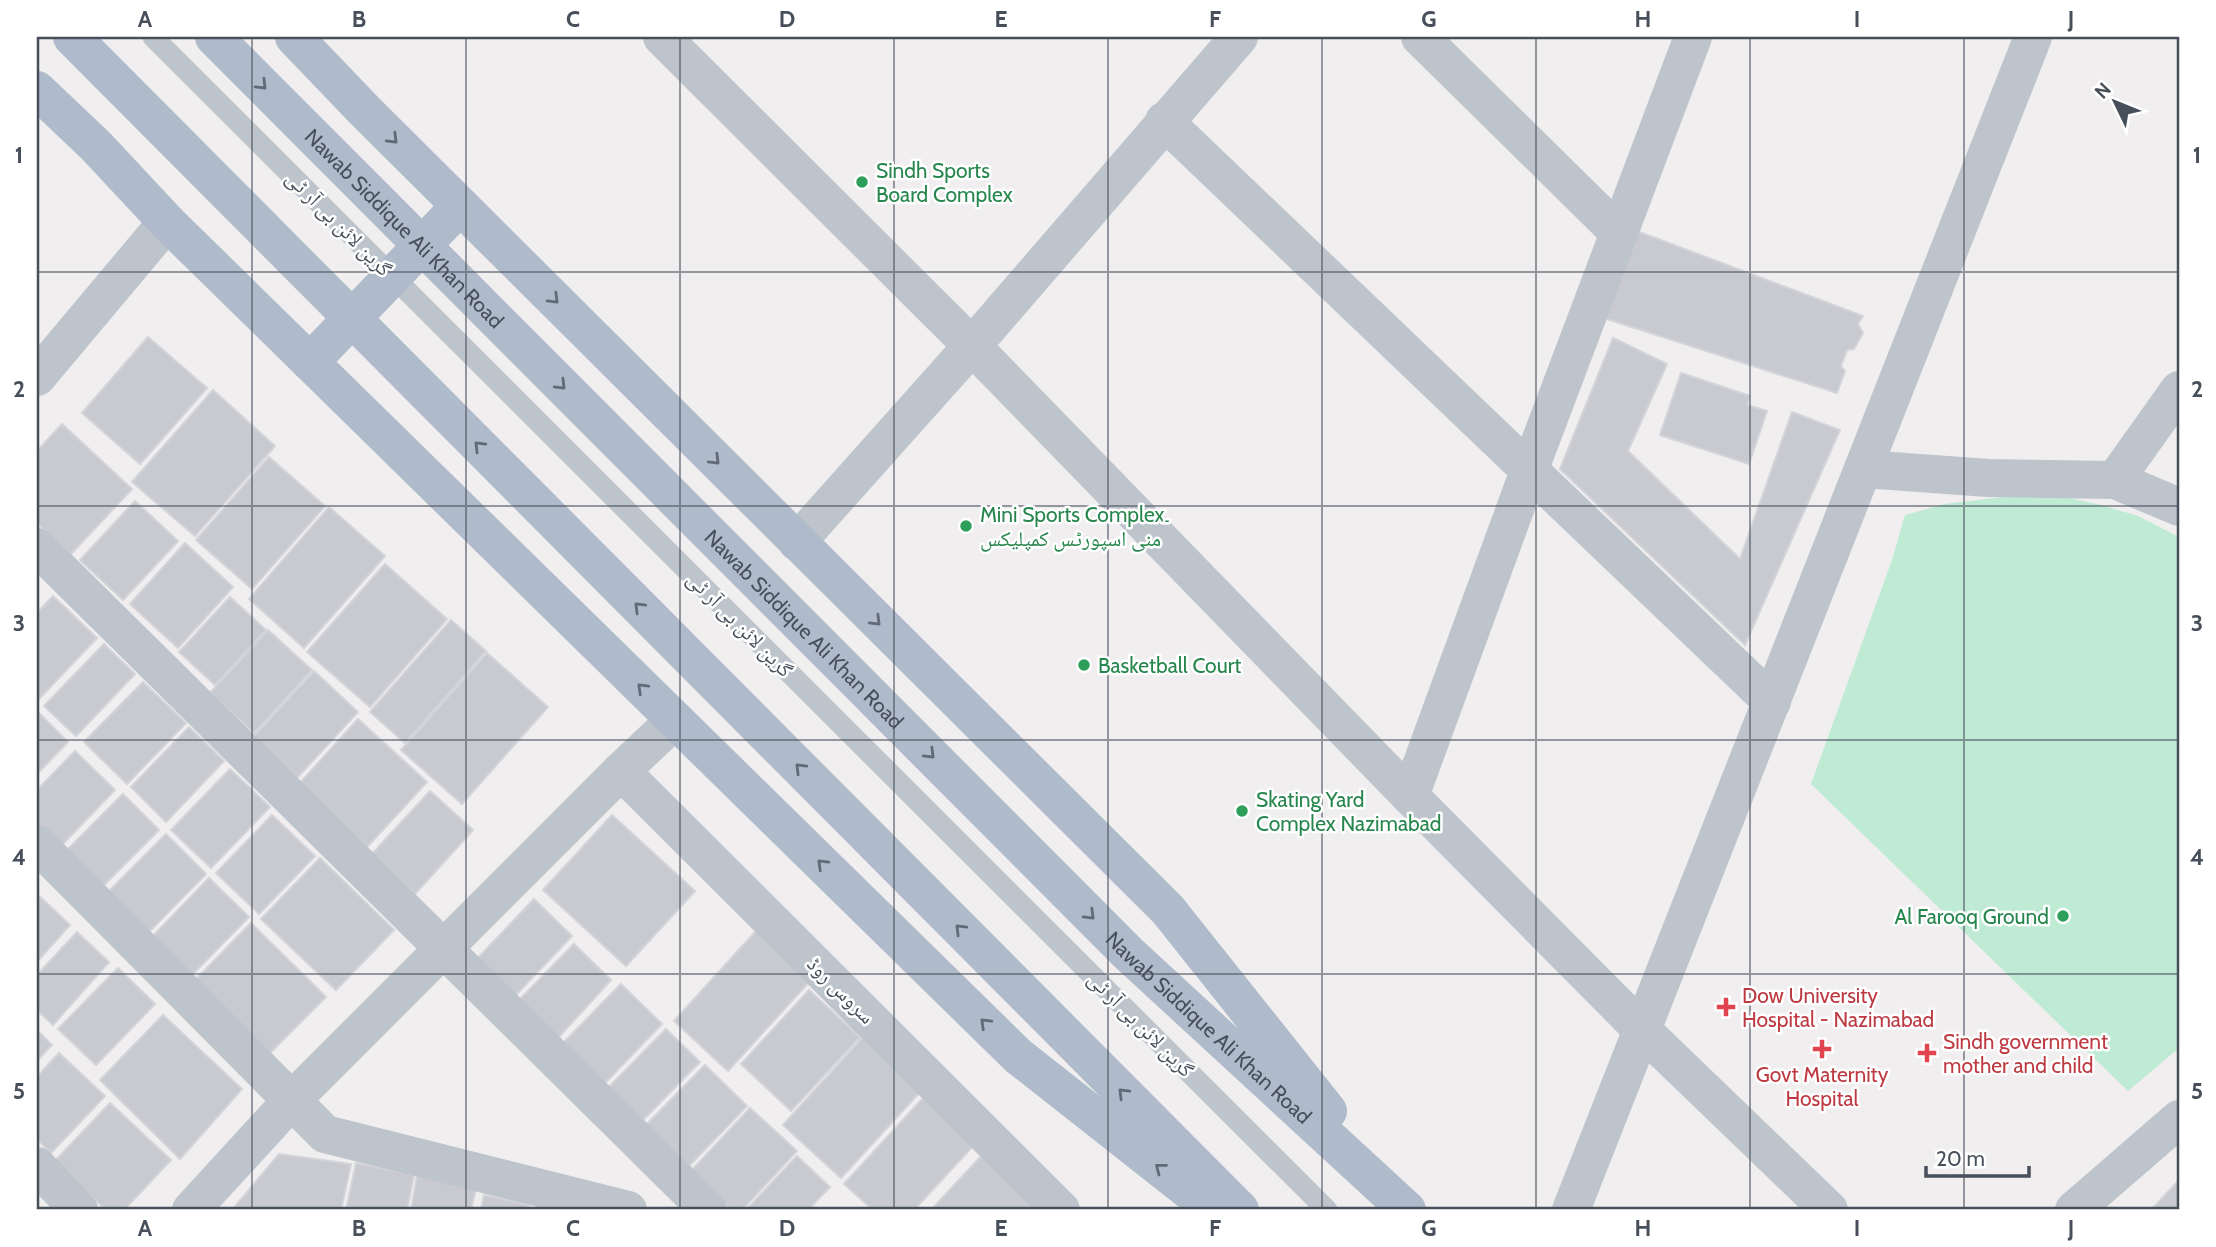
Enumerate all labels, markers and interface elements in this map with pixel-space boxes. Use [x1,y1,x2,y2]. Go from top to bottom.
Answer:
text: A [138,5,153,33]
text: B [352,5,366,33]
text: C [566,5,580,33]
text: D [779,5,795,33]
text: E [994,5,1008,33]
text: F [1209,5,1221,33]
text: G [1421,5,1437,33]
text: H [1635,5,1651,33]
text: I [1854,5,1860,33]
text: J [2067,5,2074,33]
north arrow [2080,66,2150,136]
one-way arrow [254,77,267,90]
text: N [2090,78,2116,104]
street label: Nawab Siddique Ali Khan Road [300,123,509,333]
one-way arrow [384,130,397,143]
text: 1 [15,141,23,169]
text: 1 [2193,141,2201,169]
place label: Sindh Sports Board Complex [876,158,1013,207]
street label: گرین لائن بی آر ٹی [280,165,397,282]
marker: Sindh Sports Board Complex [854,174,870,190]
one-way arrow [545,291,558,304]
text: 2 [13,375,25,403]
text: 2 [2191,375,2203,403]
one-way arrow [553,377,566,390]
one-way arrow [474,441,487,454]
one-way arrow [706,452,719,465]
place label: Mini Sports Complex۔ منی اسپورٹس کمپلیکس [980,502,1170,552]
marker: Mini Sports Complex۔ منی اسپورٹس کمپلیکس [958,518,974,534]
street label: Nawab Siddique Ali Khan Road [700,524,909,734]
street label: گرین لائن بی آر ٹی [681,566,798,683]
one-way arrow [635,603,647,615]
text: 3 [13,609,25,637]
text: 3 [2191,609,2203,637]
one-way arrow [868,612,881,625]
place label: Basketball Court [1098,653,1241,678]
marker: Basketball Court [1076,657,1092,673]
one-way arrow [637,683,650,696]
one-way arrow [921,746,934,759]
one-way arrow [795,763,808,776]
place label: Skating Yard Complex Nazimabad [1256,787,1441,836]
marker: Skating Yard Complex Nazimabad [1234,803,1250,819]
text: 4 [12,843,26,871]
text: 4 [2190,843,2204,871]
one-way arrow [817,860,830,873]
place label: Al Farooq Ground [1894,904,2049,929]
one-way arrow [1082,907,1095,920]
marker: Al Farooq Ground [2055,908,2071,924]
one-way arrow [955,925,968,938]
street label: Nawab Siddique Ali Khan Road [1101,926,1317,1129]
street label: سروس روڈ [801,951,880,1030]
street label: گرین لائن بی آر ٹی [1082,966,1199,1083]
place label: Dow University Hospital - Nazimabad [1742,983,1934,1032]
marker: Dow University Hospital - Nazimabad [1716,997,1736,1017]
one-way arrow [980,1019,993,1032]
place label: Sindh government mother and child [1943,1029,2108,1078]
marker: Govt Maternity Hospital [1812,1039,1832,1059]
marker: Sindh government mother and child [1917,1043,1937,1063]
place label: Govt Maternity Hospital [1756,1062,1889,1111]
text: 5 [13,1077,25,1105]
text: 5 [2191,1077,2203,1105]
one-way arrow [1118,1088,1131,1101]
scale bar [1926,1135,2029,1179]
text: 20 m [1936,1146,1985,1171]
one-way arrow [1155,1164,1168,1176]
text: A [138,1214,153,1242]
text: B [352,1214,366,1242]
text: C [566,1214,580,1242]
text: D [779,1214,795,1242]
text: E [994,1214,1008,1242]
text: F [1209,1214,1221,1242]
text: G [1421,1214,1437,1242]
text: H [1635,1214,1651,1242]
text: I [1854,1214,1860,1242]
text: J [2067,1214,2074,1242]

